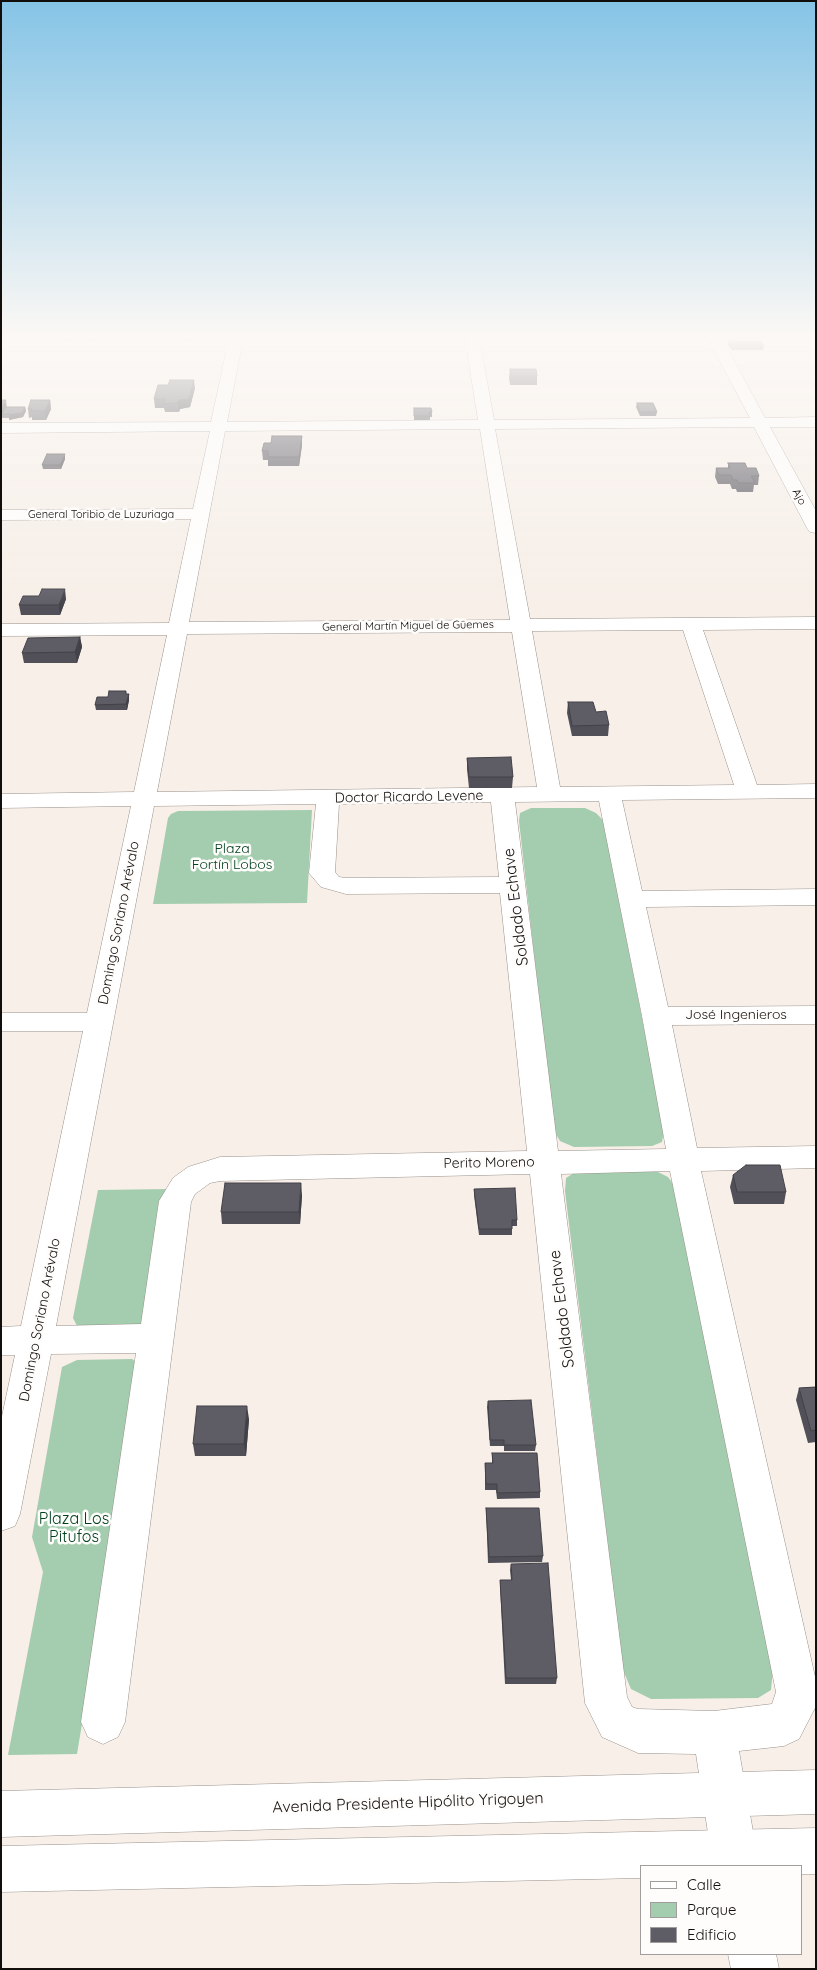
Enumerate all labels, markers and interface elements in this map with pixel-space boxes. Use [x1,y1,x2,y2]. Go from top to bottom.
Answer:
street label: Ajo [789,487,809,507]
street label: General Toribio de Luzuriaga [28,508,174,522]
street label: General Martín Miguel de Güemes [322,618,494,634]
street label: Doctor Ricardo Levene [335,787,483,807]
street label: Domingo Soriano Arévalo [95,840,143,1006]
park label: Plaza Fortín Lobos [192,841,272,874]
street label: Soldado Echave [499,847,533,967]
street label: José Ingenieros [685,1007,787,1023]
street label: Perito Moreno [443,1154,535,1172]
street label: Domingo Soriano Arévalo [16,1237,64,1403]
street label: Soldado Echave [545,1249,579,1369]
park label: Plaza Los Pitufos [39,1509,109,1547]
street label: Avenida Presidente Hipólito Yrigoyen [272,1789,544,1817]
legend [640,1865,802,1955]
text: Calle [687,1875,721,1894]
text: Parque [687,1900,737,1919]
text: Edificio [687,1925,736,1944]

